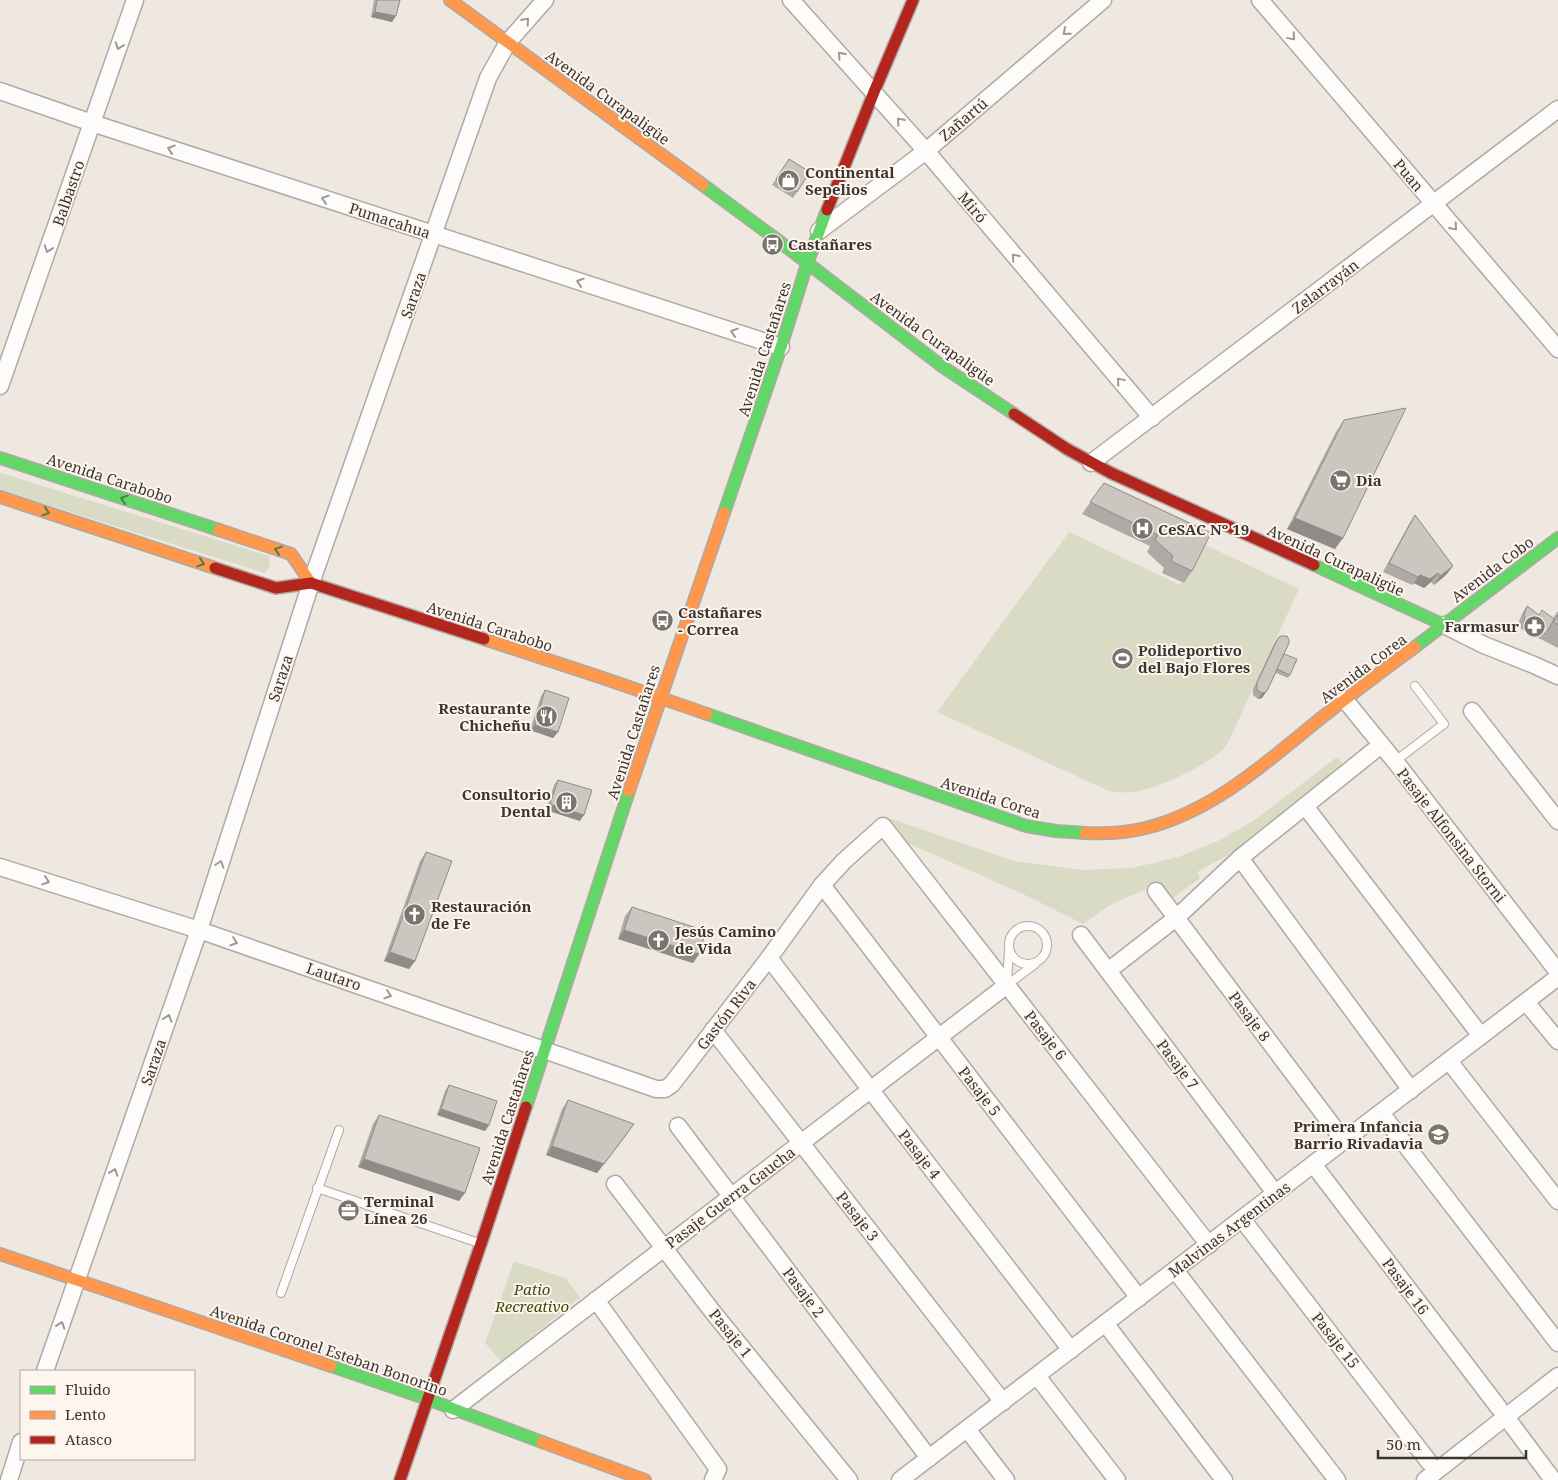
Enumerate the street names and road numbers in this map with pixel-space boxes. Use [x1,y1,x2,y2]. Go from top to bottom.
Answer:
street label: Avenida Curapaligüe [542,45,674,149]
street label: Zañartú [935,93,992,145]
street label: Puan [1390,155,1429,196]
street label: Balbastro [47,157,89,229]
street label: Miró [954,187,992,227]
street label: Pumacahua [347,197,433,243]
street label: Zelarrayán [1288,254,1363,318]
street label: Saraza [396,269,430,321]
street label: Avenida Castañares [733,279,795,419]
street label: Avenida Curapaligüe [867,286,999,390]
street label: Avenida Carabobo [45,448,175,508]
street label: Avenida Curapaligüe [1264,519,1408,601]
street label: Avenida Cobo [1447,531,1537,607]
street label: Avenida Carabobo [425,596,555,656]
street label: Avenida Corea [1316,629,1410,707]
street label: Saraza [263,652,297,704]
street label: Avenida Castañares [602,662,664,802]
street label: Pasaje Alfonsina Storni [1393,764,1511,907]
street label: Avenida Corea [939,771,1043,823]
street label: Lautaro [304,957,364,995]
street label: Gastón Riva [692,974,760,1054]
street label: Pasaje 8 [1225,987,1275,1045]
street label: Pasaje 6 [1020,1006,1072,1064]
street label: Pasaje 7 [1153,1035,1203,1093]
street label: Saraza [136,1036,170,1088]
street label: Avenida Castañares [476,1047,538,1187]
street label: Pasaje 5 [954,1062,1006,1120]
street label: Pasaje 4 [894,1125,946,1183]
street label: Pasaje Guerra Gaucha [661,1142,799,1252]
street label: Malvinas Argentinas [1164,1176,1294,1281]
street label: Pasaje 3 [832,1187,884,1245]
street label: Pasaje 16 [1378,1254,1434,1318]
street label: Pasaje 2 [779,1263,829,1321]
street label: Avenida Coronel Esteban Bonorino [208,1300,450,1400]
street label: Pasaje 1 [705,1304,757,1362]
street label: Pasaje 15 [1308,1308,1364,1372]

